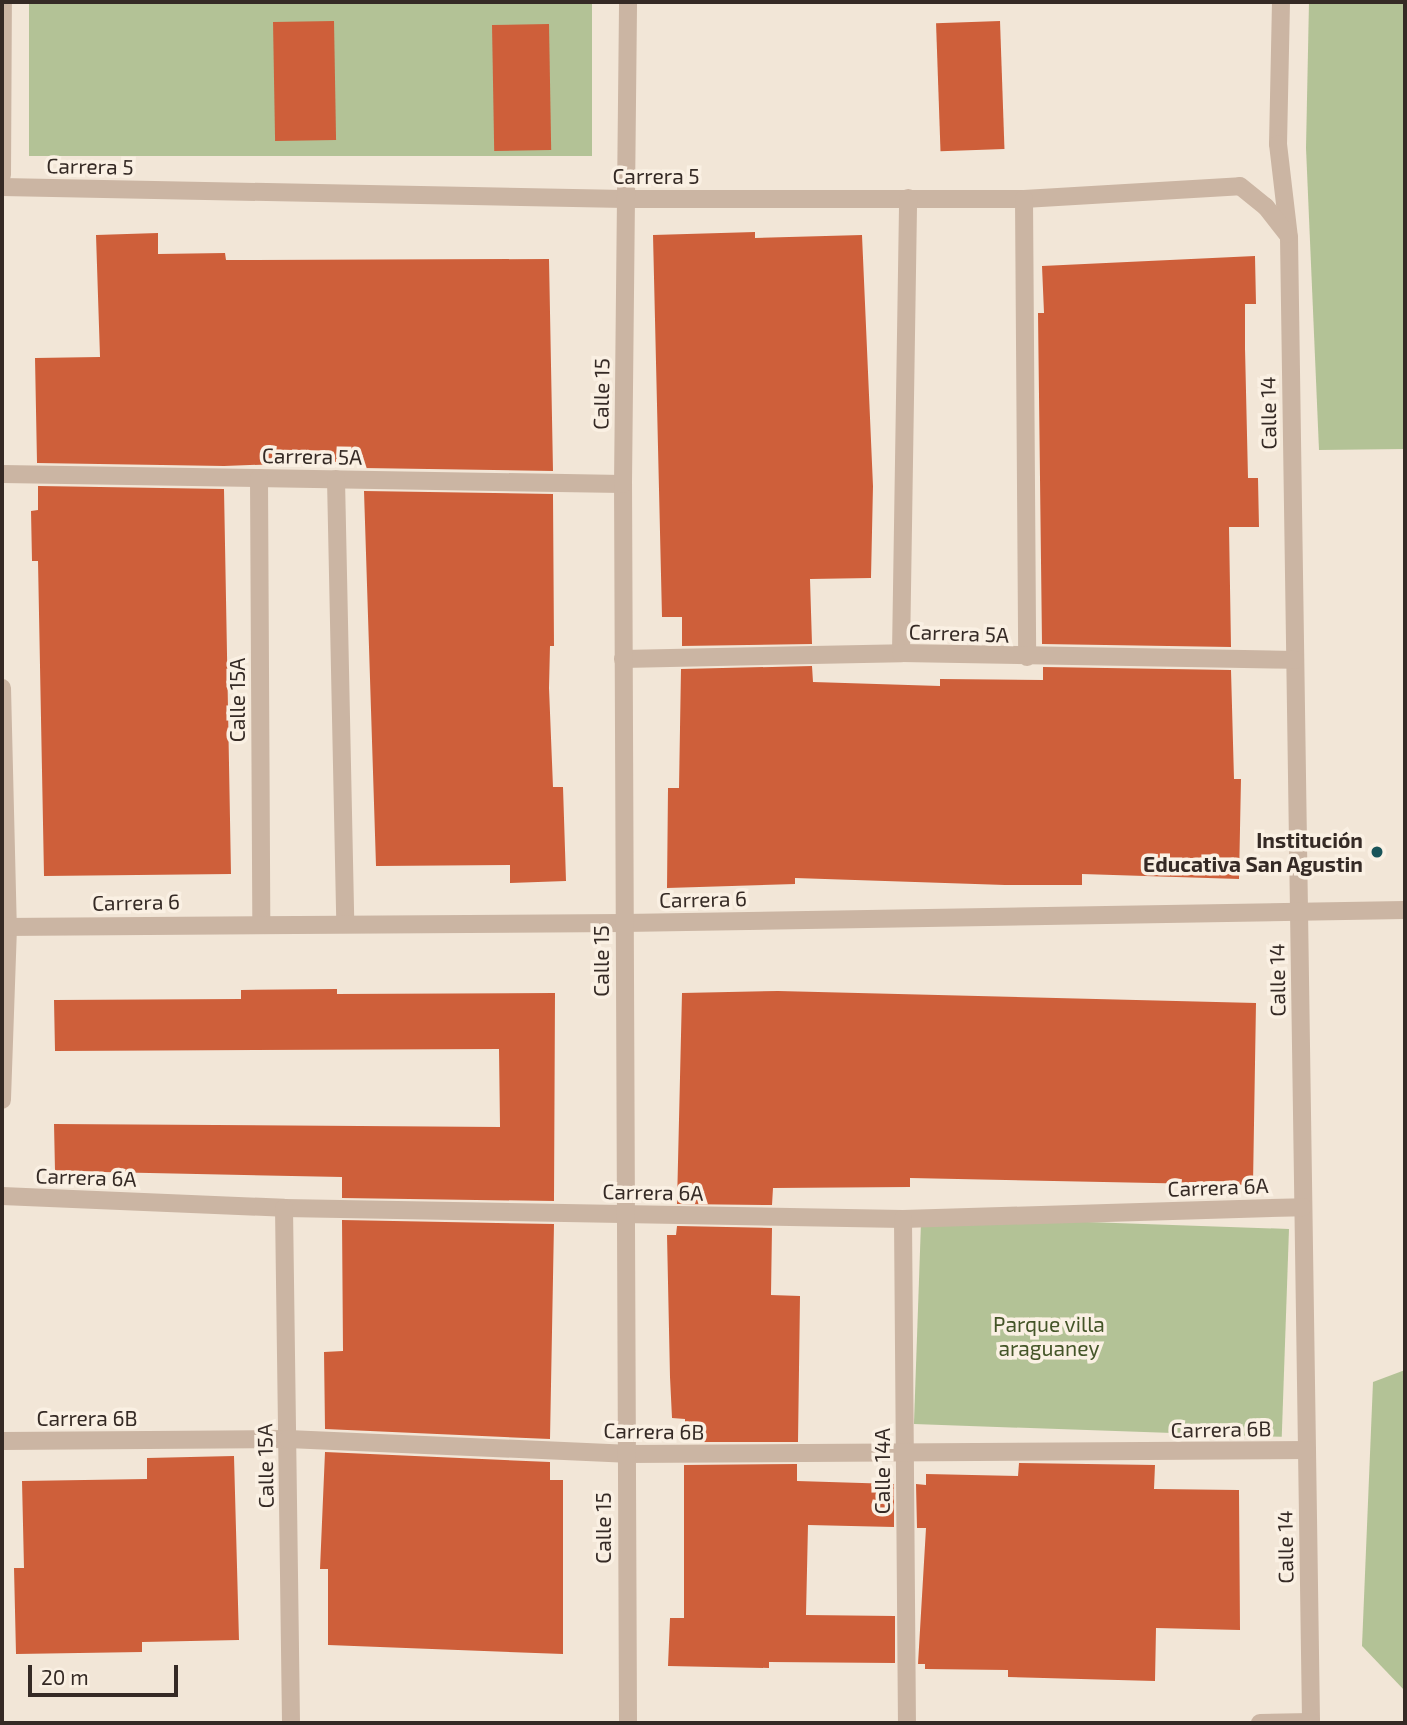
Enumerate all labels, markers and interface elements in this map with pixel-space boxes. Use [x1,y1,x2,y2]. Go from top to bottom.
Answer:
street label: Carrera 5 [46,153,134,179]
street label: Carrera 5 [612,163,700,189]
street label: Calle 15 [588,358,614,430]
street label: Calle 14 [1255,376,1281,450]
street label: Carrera 5A [262,443,362,469]
street label: Carrera 5A [908,619,1010,647]
street label: Calle 15A [224,658,250,742]
place label: Institución Educativa San Agustin [1143,827,1363,877]
marker: Institución Educativa San Agustin [1369,844,1385,860]
street label: Carrera 6 [659,886,747,912]
street label: Carrera 6 [92,889,180,915]
street label: Calle 15 [588,925,614,997]
street label: Calle 14 [1264,943,1290,1017]
street label: Carrera 6A [35,1163,137,1191]
street label: Carrera 6A [1167,1173,1269,1201]
street label: Carrera 6A [602,1179,704,1205]
park label: Parque villa araguaney [993,1311,1105,1361]
street label: Carrera 6B [36,1405,138,1431]
street label: Carrera 6B [1170,1416,1272,1442]
street label: Carrera 6B [603,1418,705,1444]
street label: Calle 15A [252,1423,278,1509]
street label: Calle 14A [869,1428,895,1514]
street label: Calle 15 [590,1492,616,1564]
street label: Calle 14 [1272,1510,1298,1584]
scale bar [32,1652,182,1696]
text: 20 m [41,1664,89,1689]

